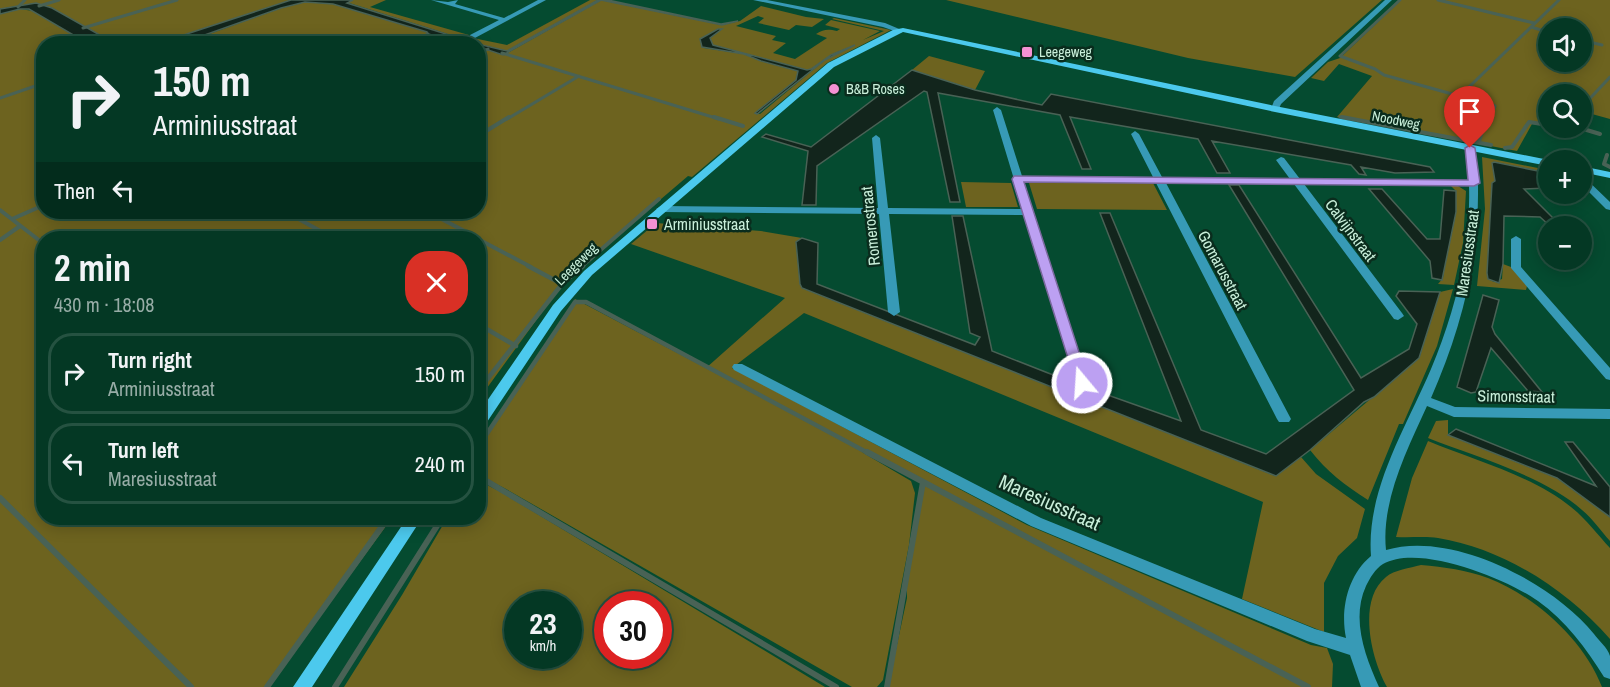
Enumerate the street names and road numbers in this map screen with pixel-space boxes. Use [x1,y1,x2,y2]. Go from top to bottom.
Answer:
street label: Noodweg [1370,107,1422,134]
street label: Romerostraat [855,185,885,267]
street label: Calvijnstraat [1320,194,1382,266]
street label: Maresiusstraat [1450,208,1484,297]
street label: Gomarusstraat [1193,227,1253,314]
street label: Leegeweg [551,238,602,289]
street label: Simonsstraat [1477,384,1555,408]
street label: Maresiusstraat [995,468,1105,537]

